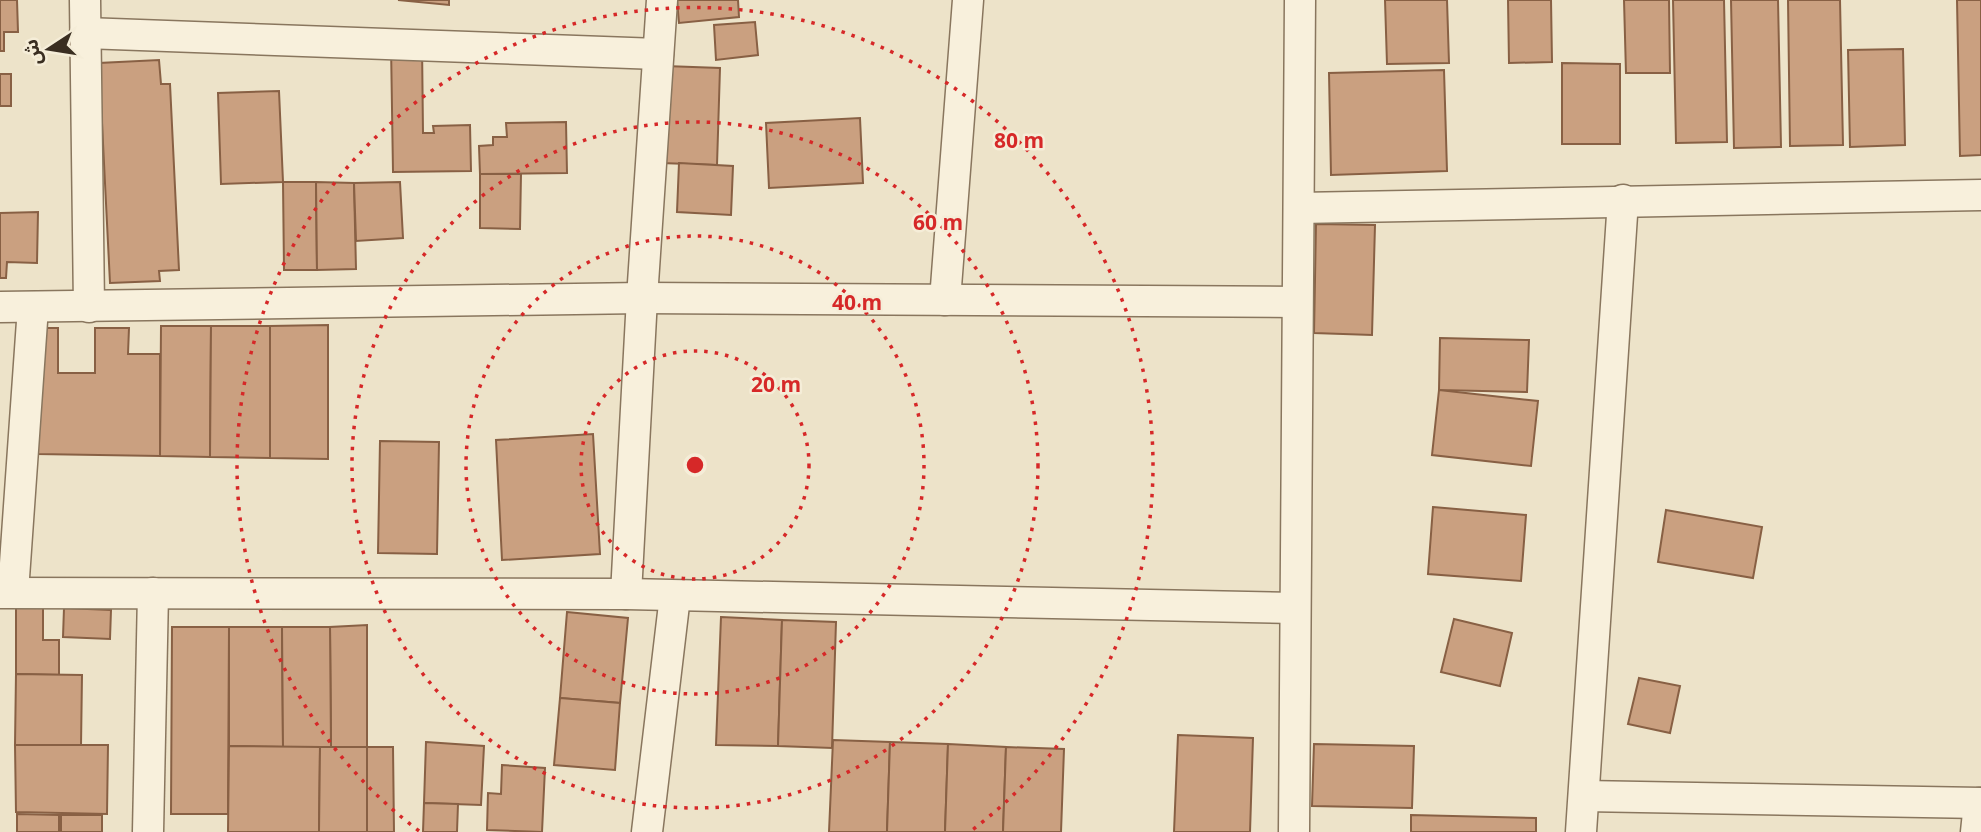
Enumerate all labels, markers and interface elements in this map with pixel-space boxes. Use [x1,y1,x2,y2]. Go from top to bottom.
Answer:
north arrow [14,14,84,84]
text: ش [11,35,56,69]
text: 80 m [994,119,1044,163]
text: 60 m [913,201,963,245]
text: 40 m [832,281,882,325]
text: 20 m [751,363,801,407]
centre of rings [683,453,707,477]

